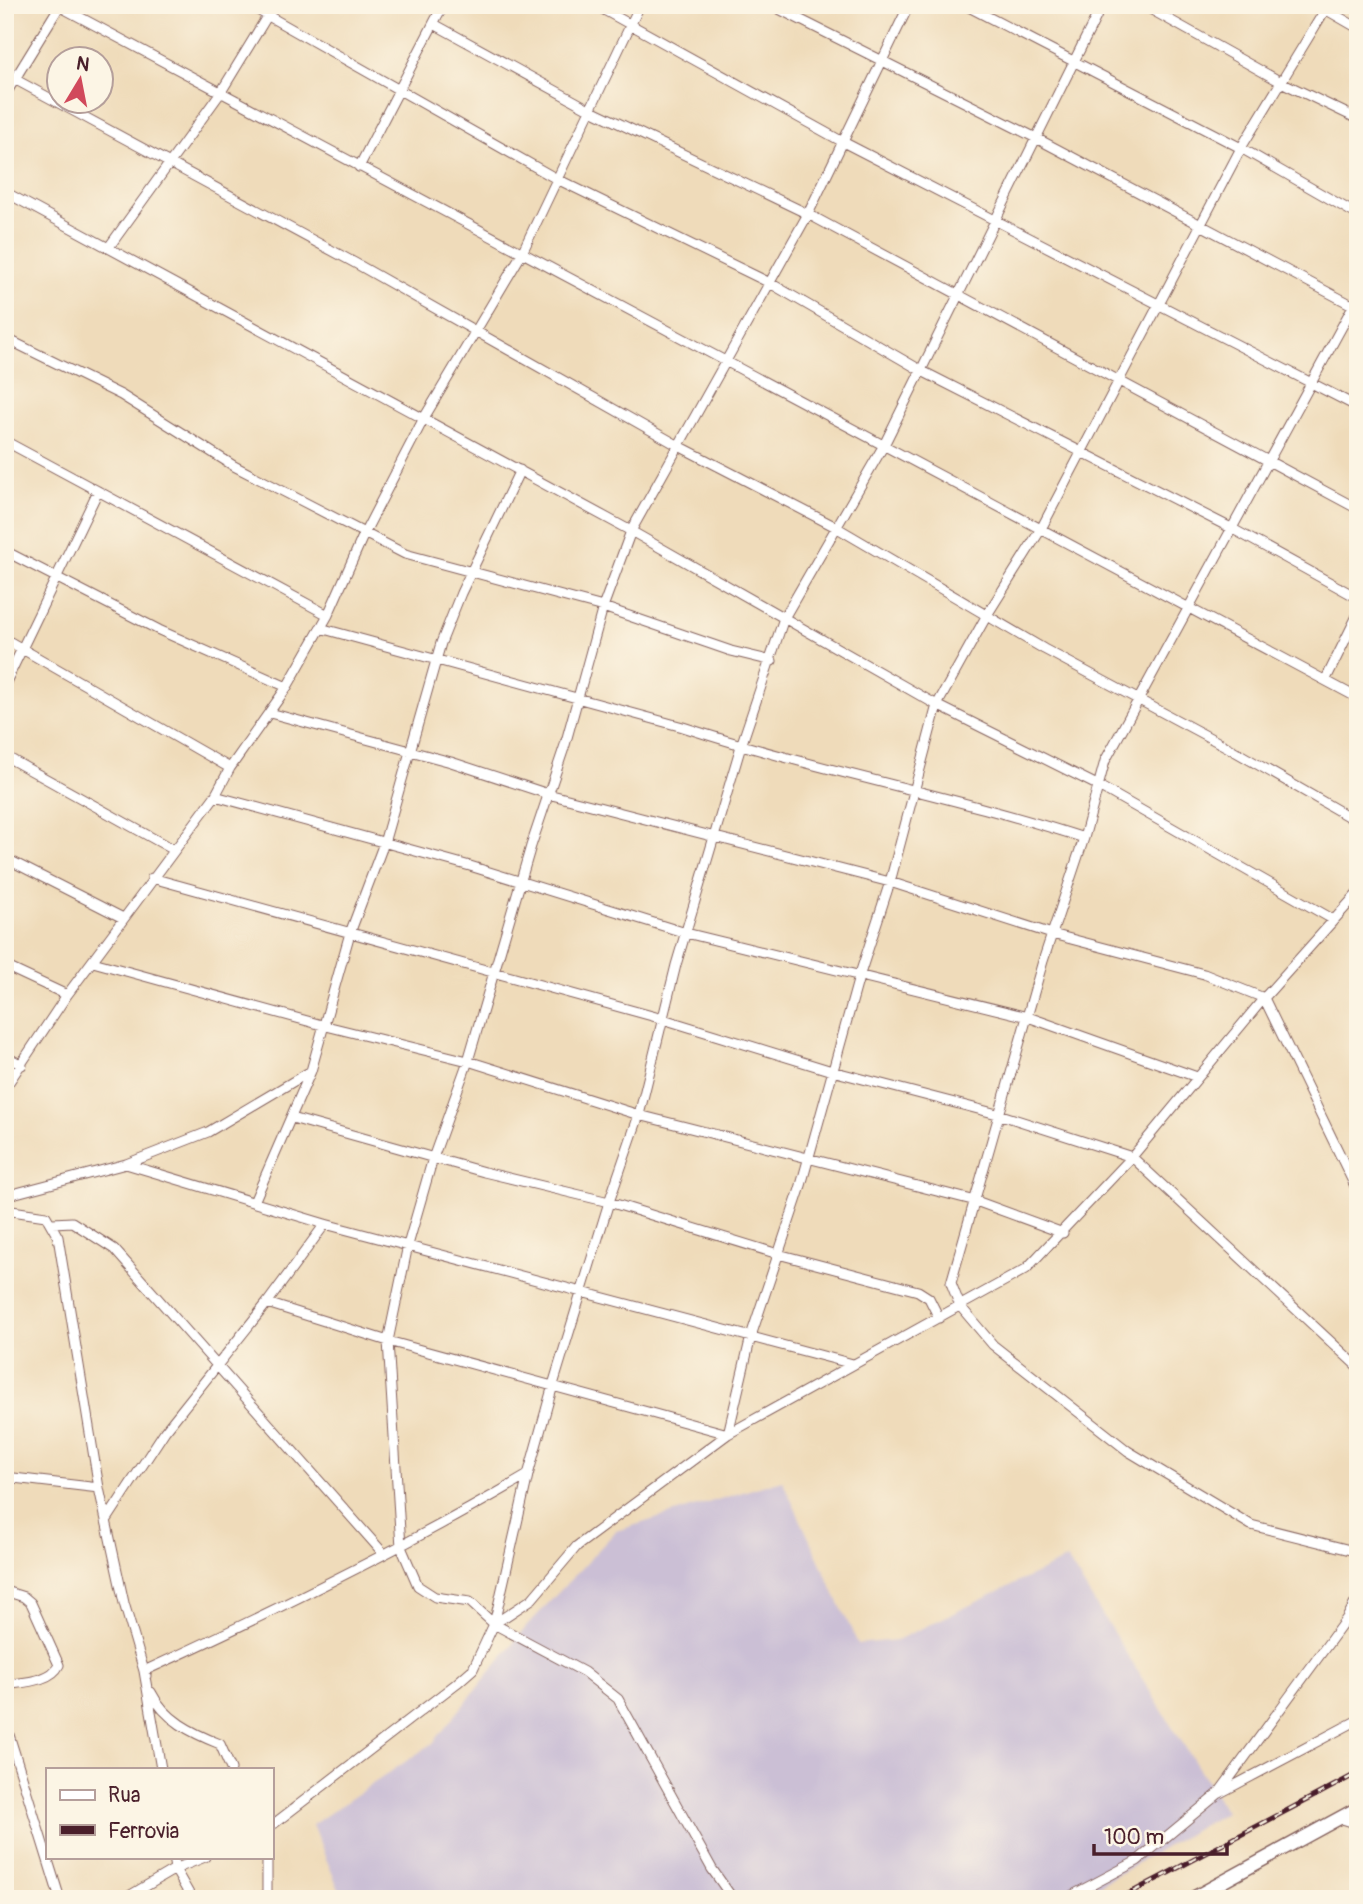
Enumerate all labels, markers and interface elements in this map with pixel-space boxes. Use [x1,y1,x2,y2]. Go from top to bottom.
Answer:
north arrow [46,46,116,116]
text: N [74,51,91,77]
legend [46,1768,273,1858]
text: Rua [108,1782,141,1809]
scale bar [1094,1813,1226,1857]
text: Ferrovia [108,1818,179,1845]
text: 100 m [1104,1824,1164,1851]

